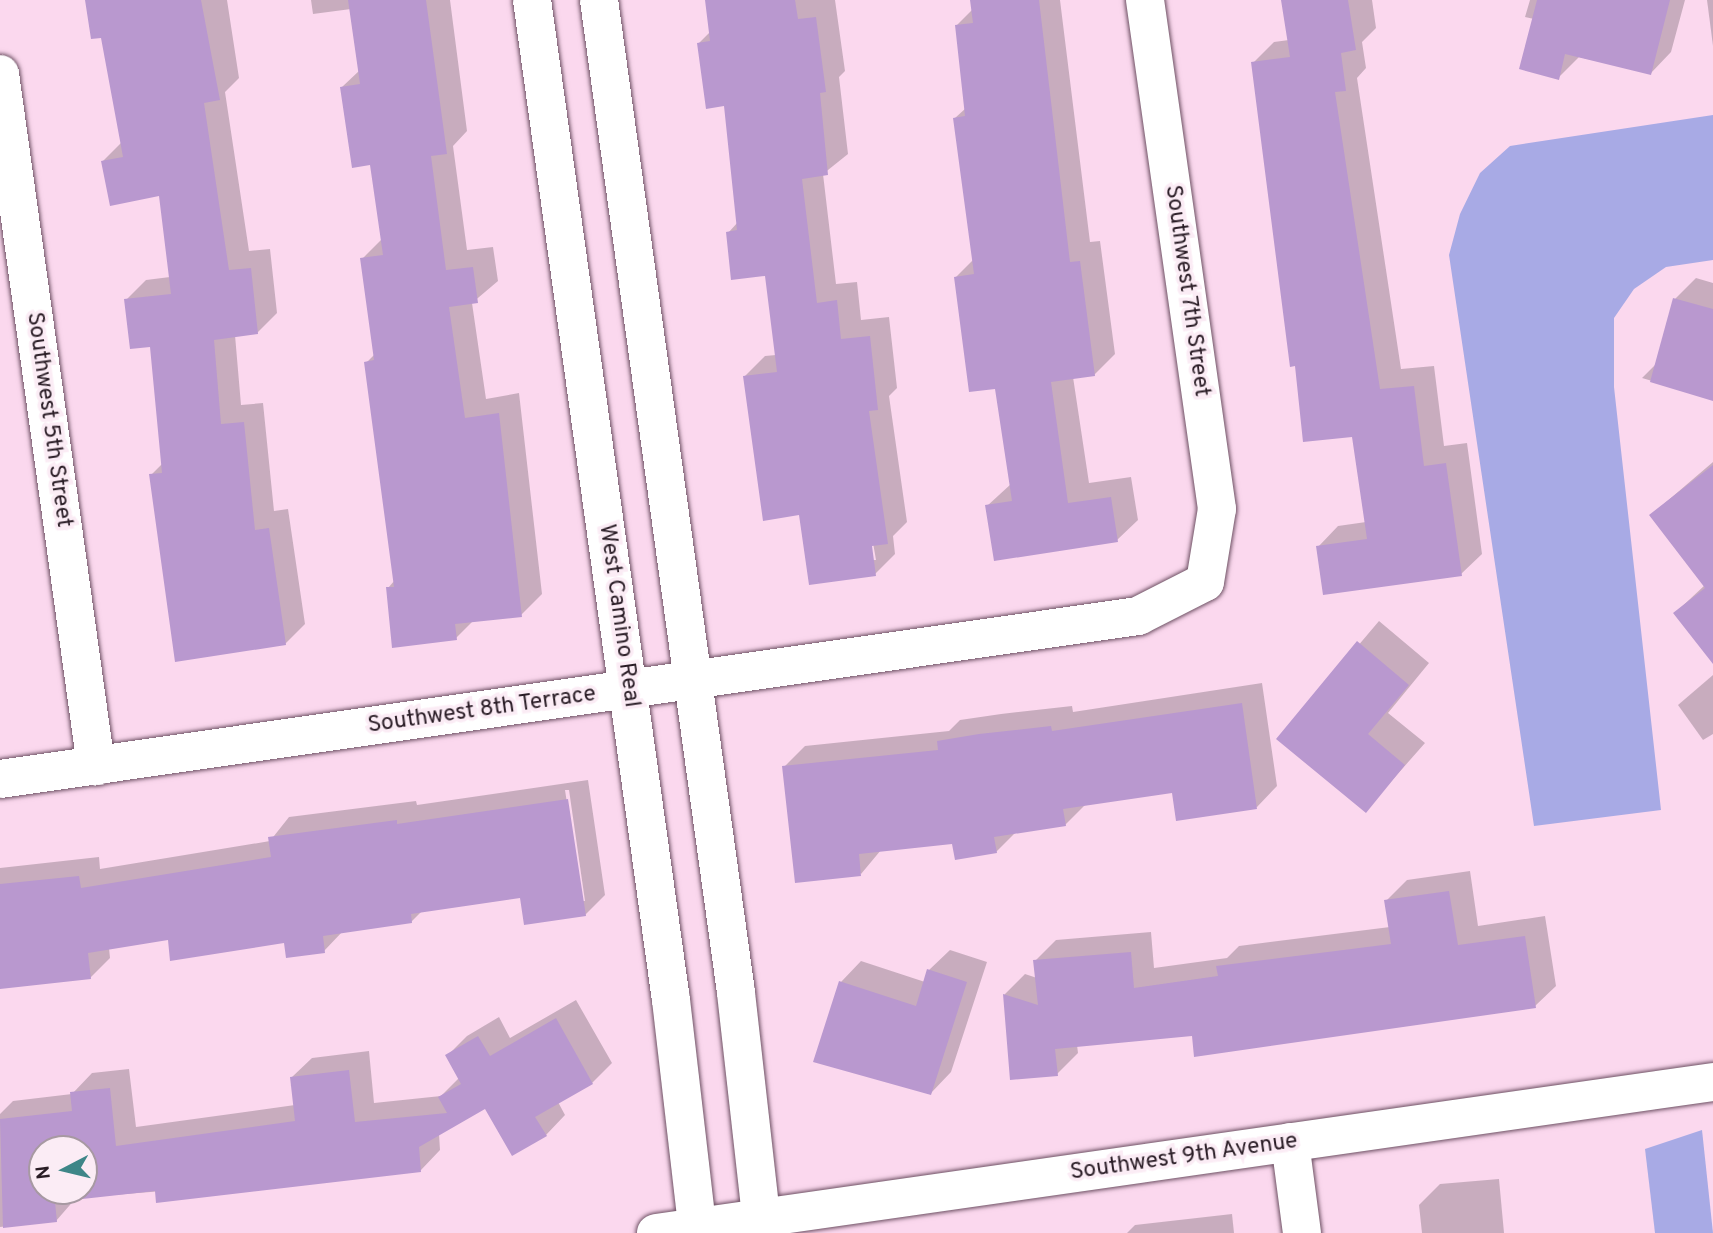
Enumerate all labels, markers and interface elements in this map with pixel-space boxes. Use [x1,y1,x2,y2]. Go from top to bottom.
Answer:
street label: Southwest 7th Street [1157,183,1215,399]
street label: Southwest 5th Street [19,310,77,530]
street label: West Camino Real [591,523,645,709]
street label: Southwest 8th Terrace [366,681,598,741]
street label: Southwest 9th Avenue [1068,1128,1300,1188]
north arrow [28,1135,98,1205]
text: N [31,1164,57,1181]

